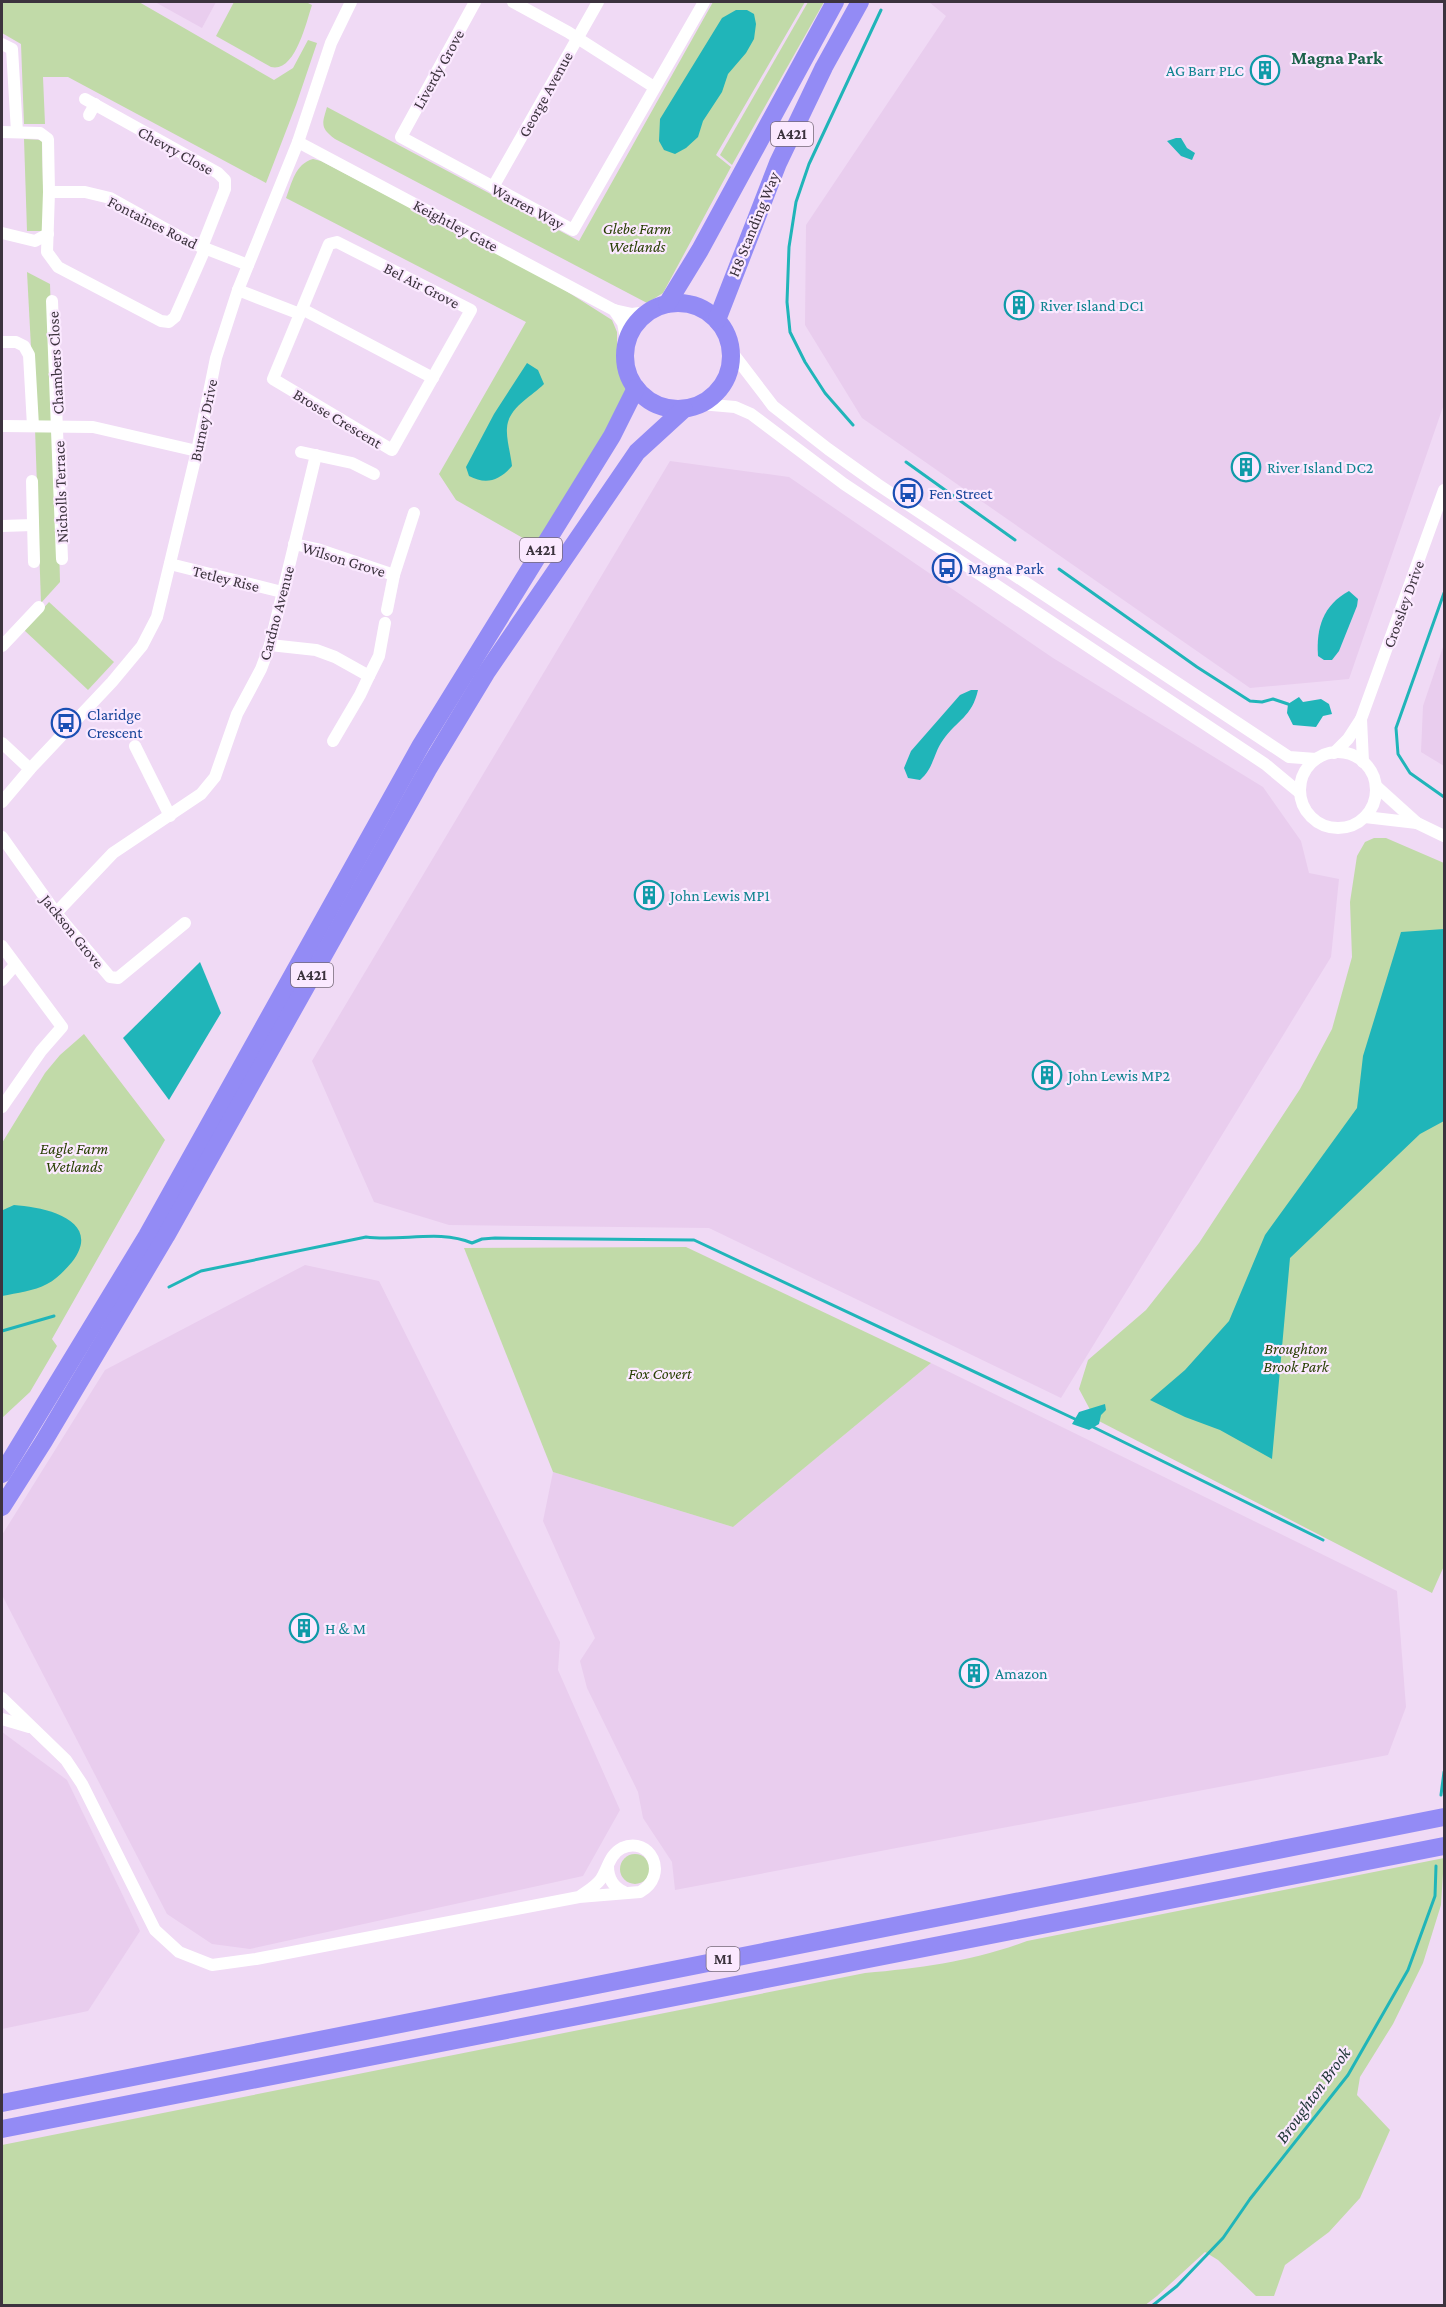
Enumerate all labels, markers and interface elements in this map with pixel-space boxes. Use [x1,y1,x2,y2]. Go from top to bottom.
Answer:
street label: Liverdy Grove [410,27,468,112]
street label: George Avenue [515,48,577,141]
district label: Magna Park [1291,48,1383,68]
building icon: AG Barr PLC [1249,54,1281,86]
place label: AG Barr PLC [1166,62,1244,79]
road number: A421 [771,122,813,146]
street label: Chevry Close [135,123,216,179]
street label: H8 Standing Way [725,169,783,279]
street label: Warren Way [488,180,567,234]
street label: Fontaines Road [105,193,201,253]
street label: Keightley Gate [410,196,501,256]
park label: Glebe Farm Wetlands [603,220,672,255]
street label: Bel Air Grove [381,259,462,312]
building icon: River Island DC1 [1003,289,1035,321]
place label: River Island DC1 [1040,297,1144,314]
street label: Chambers Close [44,311,67,415]
street label: Burney Drive [186,377,221,463]
street label: Brosse Crescent [290,385,386,452]
street label: Nicholls Terrace [50,440,71,544]
building icon: River Island DC2 [1230,451,1262,483]
place label: River Island DC2 [1267,459,1374,476]
bus stop icon: Fen Street [892,477,924,509]
place label: Fen Street [929,485,993,502]
road number: A421 [520,538,562,562]
street label: Wilson Grove [300,539,388,580]
bus stop icon: Magna Park [931,552,963,584]
street label: Crossley Drive [1380,558,1428,650]
place label: Magna Park [968,560,1044,578]
street label: Tetley Rise [190,562,261,596]
street label: Cardno Avenue [256,564,297,662]
place label: Claridge Crescent [87,706,143,741]
bus stop icon: Claridge Crescent [50,707,82,739]
building icon: John Lewis MP1 [633,879,665,911]
place label: John Lewis MP1 [668,887,770,905]
street label: Jackson Grove [36,890,107,972]
road number: A421 [291,963,333,987]
building icon: John Lewis MP2 [1031,1059,1063,1091]
place label: John Lewis MP2 [1066,1067,1170,1085]
park label: Eagle Farm Wetlands [40,1140,109,1175]
park label: Broughton Brook Park [1263,1340,1330,1375]
park label: Fox Covert [628,1365,692,1382]
building icon: H & M [288,1612,320,1644]
place label: H & M [325,1620,366,1637]
building icon: Amazon [958,1657,990,1689]
place label: Amazon [995,1665,1048,1682]
road number: M1 [706,1947,740,1971]
water label: Broughton Brook [1271,2042,1355,2147]

